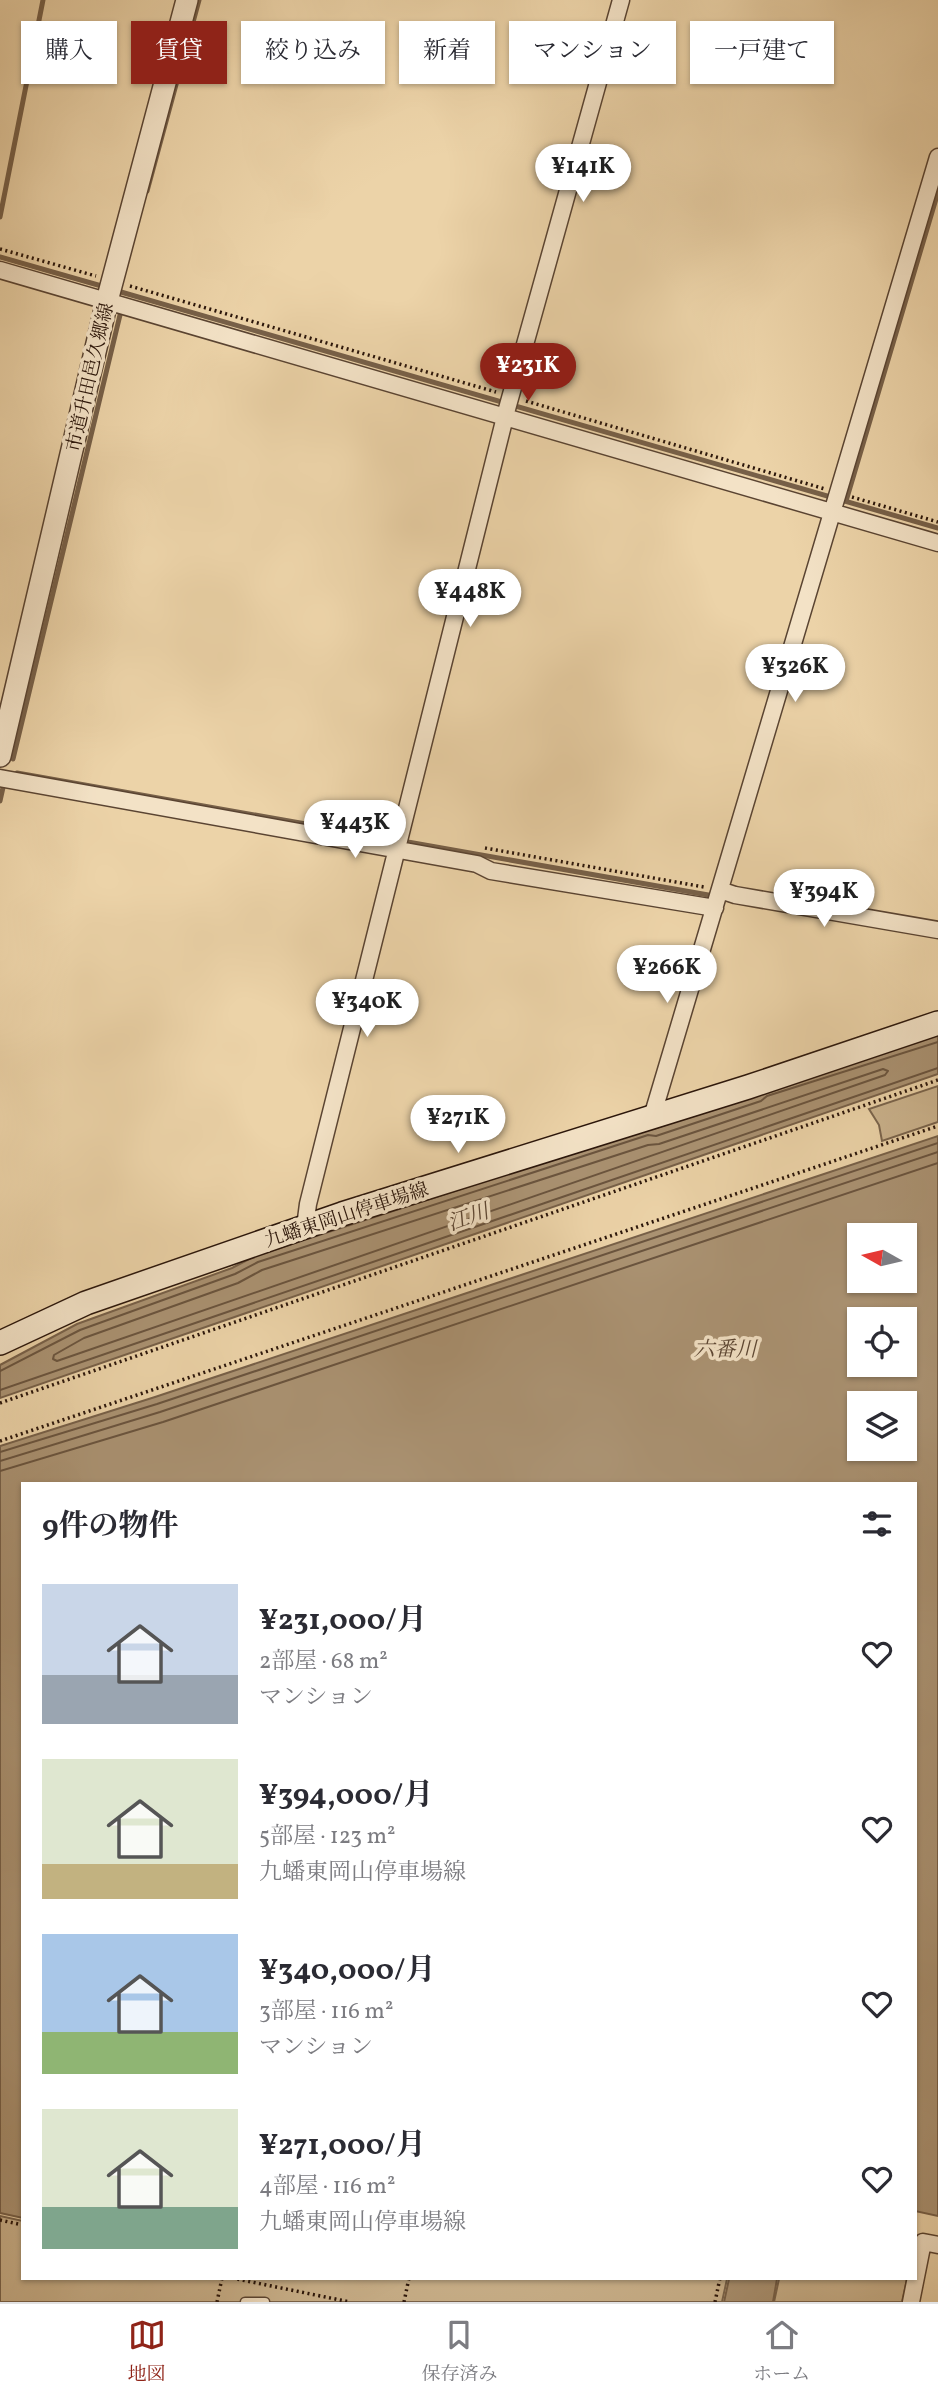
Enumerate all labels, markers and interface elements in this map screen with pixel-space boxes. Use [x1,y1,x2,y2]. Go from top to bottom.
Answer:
chip: 購入 [21,21,117,84]
chip: 賃貸 [131,21,227,84]
chip: 絞り込み [241,21,385,84]
chip: 新着 [399,21,495,84]
chip: マンション [509,21,676,84]
chip: 一戸建て [690,21,834,84]
pin: ¥141K [534,144,632,204]
text: ¥141K [551,151,615,183]
street label: 市道升田邑久郷線 [61,300,121,454]
pin: ¥231K [479,344,577,403]
text: ¥231K [496,350,560,382]
pin: ¥448K [421,570,519,629]
text: ¥448K [434,576,506,608]
pin: ¥326K [746,644,844,704]
text: ¥326K [761,651,829,683]
pin: ¥443K [306,800,404,860]
text: ¥443K [320,807,390,839]
pin: ¥394K [775,870,873,929]
text: ¥394K [790,876,858,908]
pin: ¥266K [618,946,716,1005]
text: ¥266K [633,952,701,984]
pin: ¥340K [318,979,416,1039]
text: ¥340K [332,986,402,1018]
pin: ¥271K [409,1096,507,1155]
text: ¥271K [426,1102,490,1134]
street label: 九蟠東岡山停車場線 [261,1177,432,1255]
water label: 江川 [444,1197,495,1239]
north arrow [847,1223,917,1293]
map controls [847,1223,917,1461]
button: locate [847,1307,917,1377]
water label: 六番川 [694,1336,758,1365]
button: layers [847,1391,917,1461]
icon: filters [858,1505,896,1543]
text: 9件の物件 [42,1506,179,1548]
text: ¥231,000/月 [259,1600,427,1642]
icon: home [98,1612,182,1696]
icon: heart [858,1635,896,1673]
text: 2部屋 · 68 m² [259,1646,388,1678]
text: マンション [259,1682,373,1714]
text: ¥394,000/月 [259,1775,433,1817]
icon: home [98,1787,182,1871]
icon: heart [858,1810,896,1848]
text: 5部屋 · 123 m² [259,1821,396,1853]
text: 九蟠東岡山停車場線 [259,1857,466,1889]
text: ¥340,000/月 [259,1950,436,1992]
icon: home [98,1962,182,2046]
icon: heart [858,1985,896,2023]
text: 3部屋 · 116 m² [259,1996,393,2028]
text: マンション [259,2032,373,2064]
text: ¥271,000/月 [259,2125,426,2167]
icon: home [98,2137,182,2221]
icon: heart [858,2160,896,2198]
text: 4部屋 · 116 m² [259,2171,395,2203]
text: 九蟠東岡山停車場線 [259,2207,466,2239]
tab: 地図 [128,2316,166,2388]
tab: 保存済み [421,2316,497,2388]
tab: ホーム [753,2316,810,2388]

